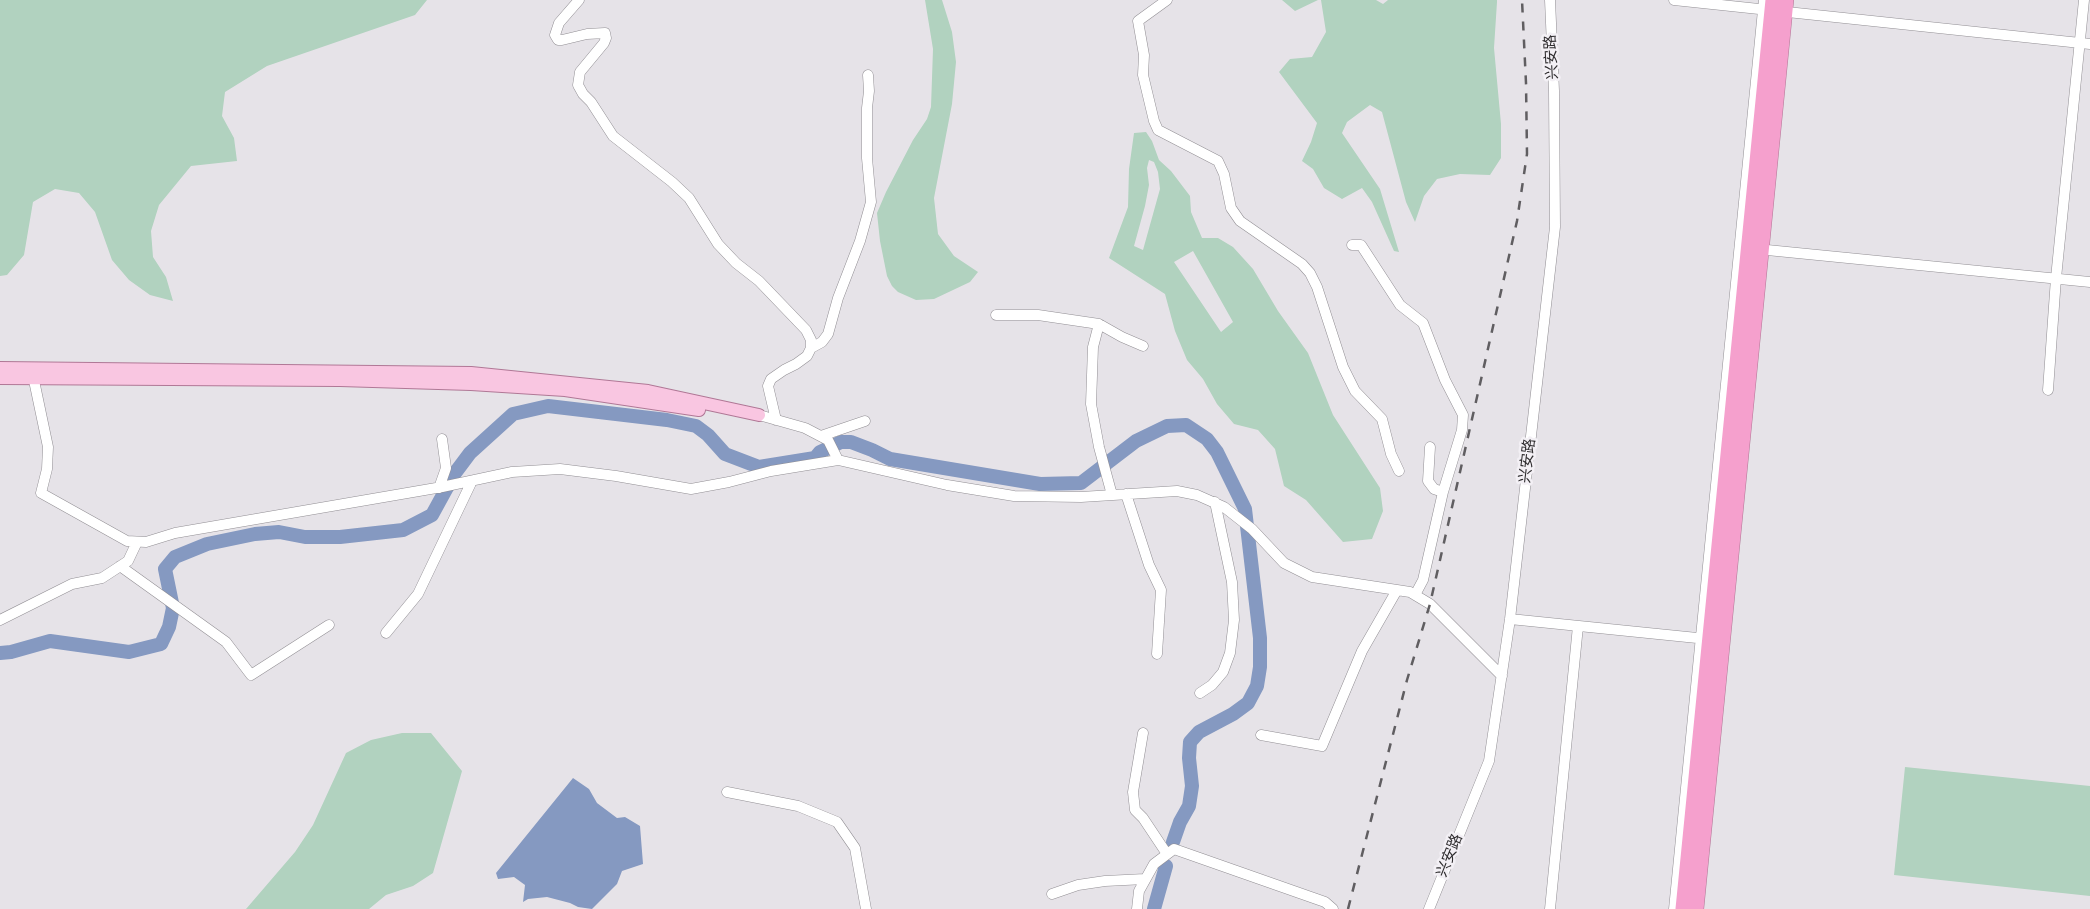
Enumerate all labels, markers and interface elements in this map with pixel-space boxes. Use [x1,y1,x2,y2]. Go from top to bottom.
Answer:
street label: 兴安路 [1543,34,1563,80]
street label: 兴安路 [1517,438,1541,484]
street label: 兴安路 [1434,832,1468,880]

